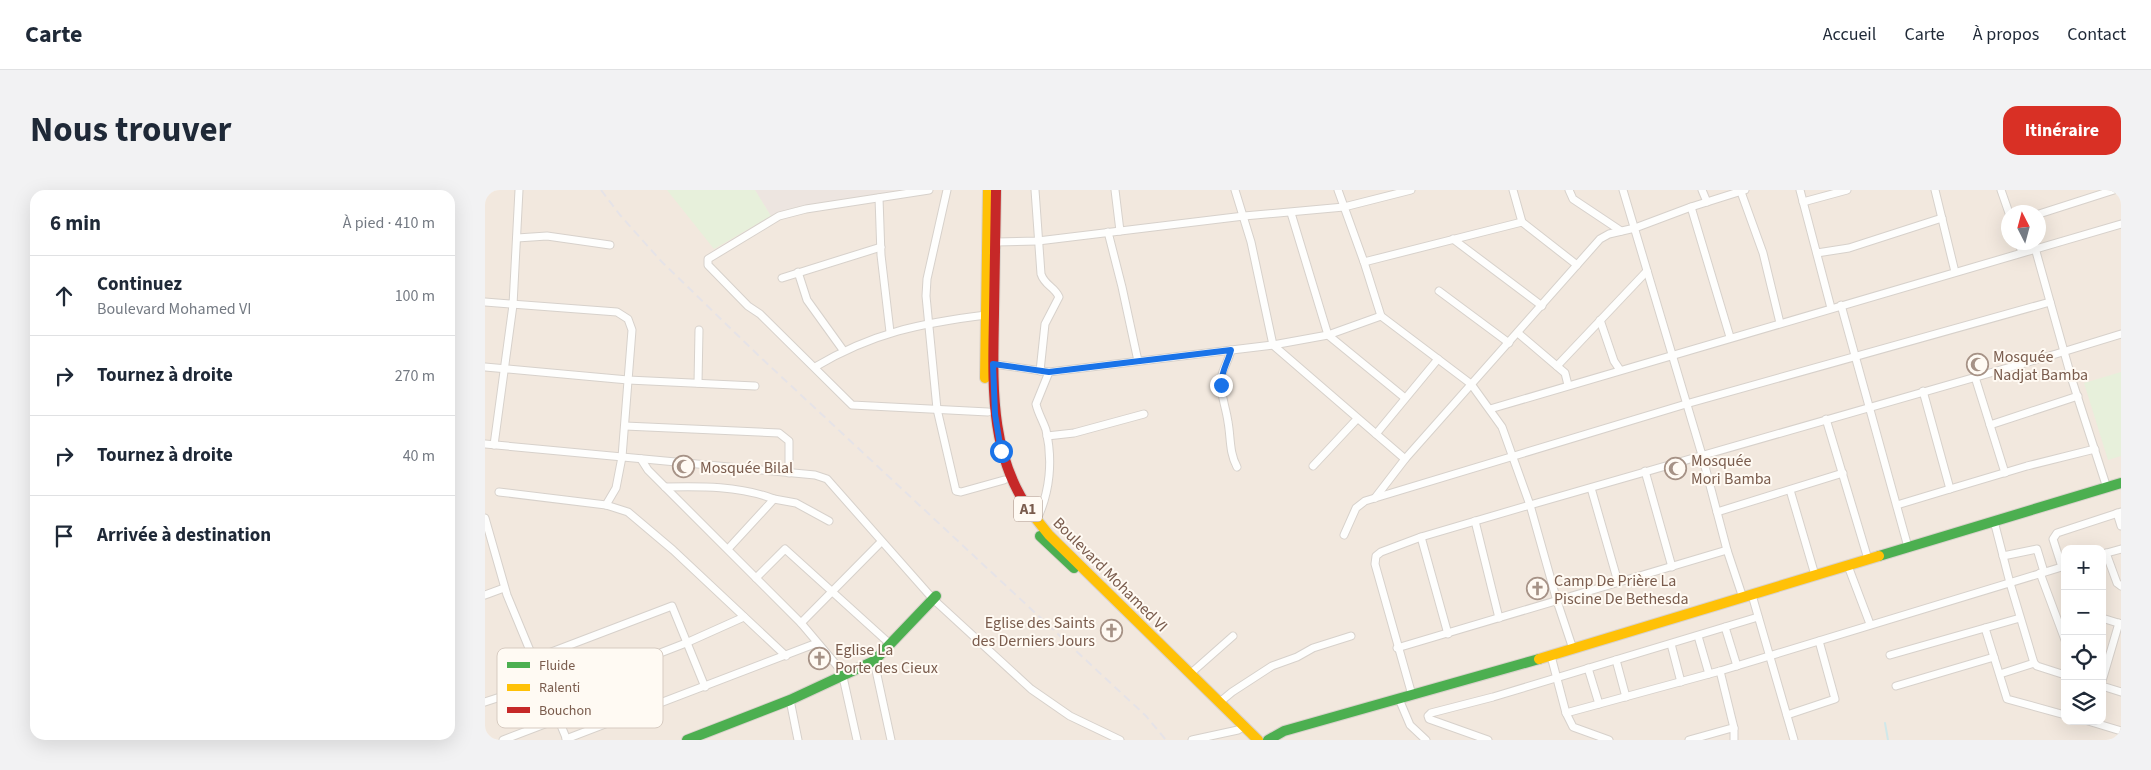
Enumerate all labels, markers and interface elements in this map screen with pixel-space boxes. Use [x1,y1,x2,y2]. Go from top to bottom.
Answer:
text: Carte [25,17,82,52]
text: Accueil [1823,22,1876,47]
text: Carte [1904,22,1945,47]
text: À propos [1973,22,2039,47]
text: Contact [2067,22,2126,47]
text: Nous trouver [30,105,231,155]
button: Itinéraire [2003,106,2121,155]
north arrow [2001,205,2046,250]
text: 6 min [50,208,101,238]
text: À pied · 410 m [343,212,435,234]
text: Continuez [97,271,182,298]
icon: ahead [50,282,78,310]
text: 100 m [395,285,435,307]
text: Boulevard Mohamed VI [97,298,251,320]
place label: Mosquée Nadjat Bamba [1993,346,2088,386]
mosque icon: Mosquée Nadjat Bamba [1965,353,1989,377]
icon: right [50,362,78,390]
text: Tournez à droite [97,362,233,389]
text: 270 m [395,365,435,387]
route end [1210,374,1233,397]
route start [990,440,1013,463]
icon: right [50,442,78,470]
text: Tournez à droite [97,442,233,469]
text: 40 m [403,445,435,467]
place label: Mosquée Mori Bamba [1691,450,1771,490]
mosque icon: Mosquée Bilal [672,455,696,479]
place label: Mosquée Bilal [700,457,793,479]
mosque icon: Mosquée Mori Bamba [1663,457,1687,481]
road number: A1 [1014,496,1042,522]
street label: Boulevard Mohamed VI [1048,512,1173,637]
icon: arrive [50,522,78,550]
text: Arrivée à destination [97,522,271,549]
map controls [2061,545,2106,725]
button: + [2061,545,2106,590]
place label: Camp De Prière La Piscine De Bethesda [1554,570,1689,610]
church icon: Camp De Prière La Piscine De Bethesda [1526,577,1550,601]
button: − [2061,590,2106,635]
place label: Eglise des Saints des Derniers Jours [972,612,1095,652]
church icon: Eglise des Saints des Derniers Jours [1099,619,1123,643]
button: locate [2061,635,2106,680]
place label: Eglise La Porte des Cieux [835,639,938,679]
church icon: Eglise La Porte des Cieux [807,646,831,670]
legend [497,648,663,728]
text: Fluide [539,656,575,676]
text: Ralenti [539,678,580,698]
button: layers [2061,680,2106,725]
text: Bouchon [539,701,592,721]

